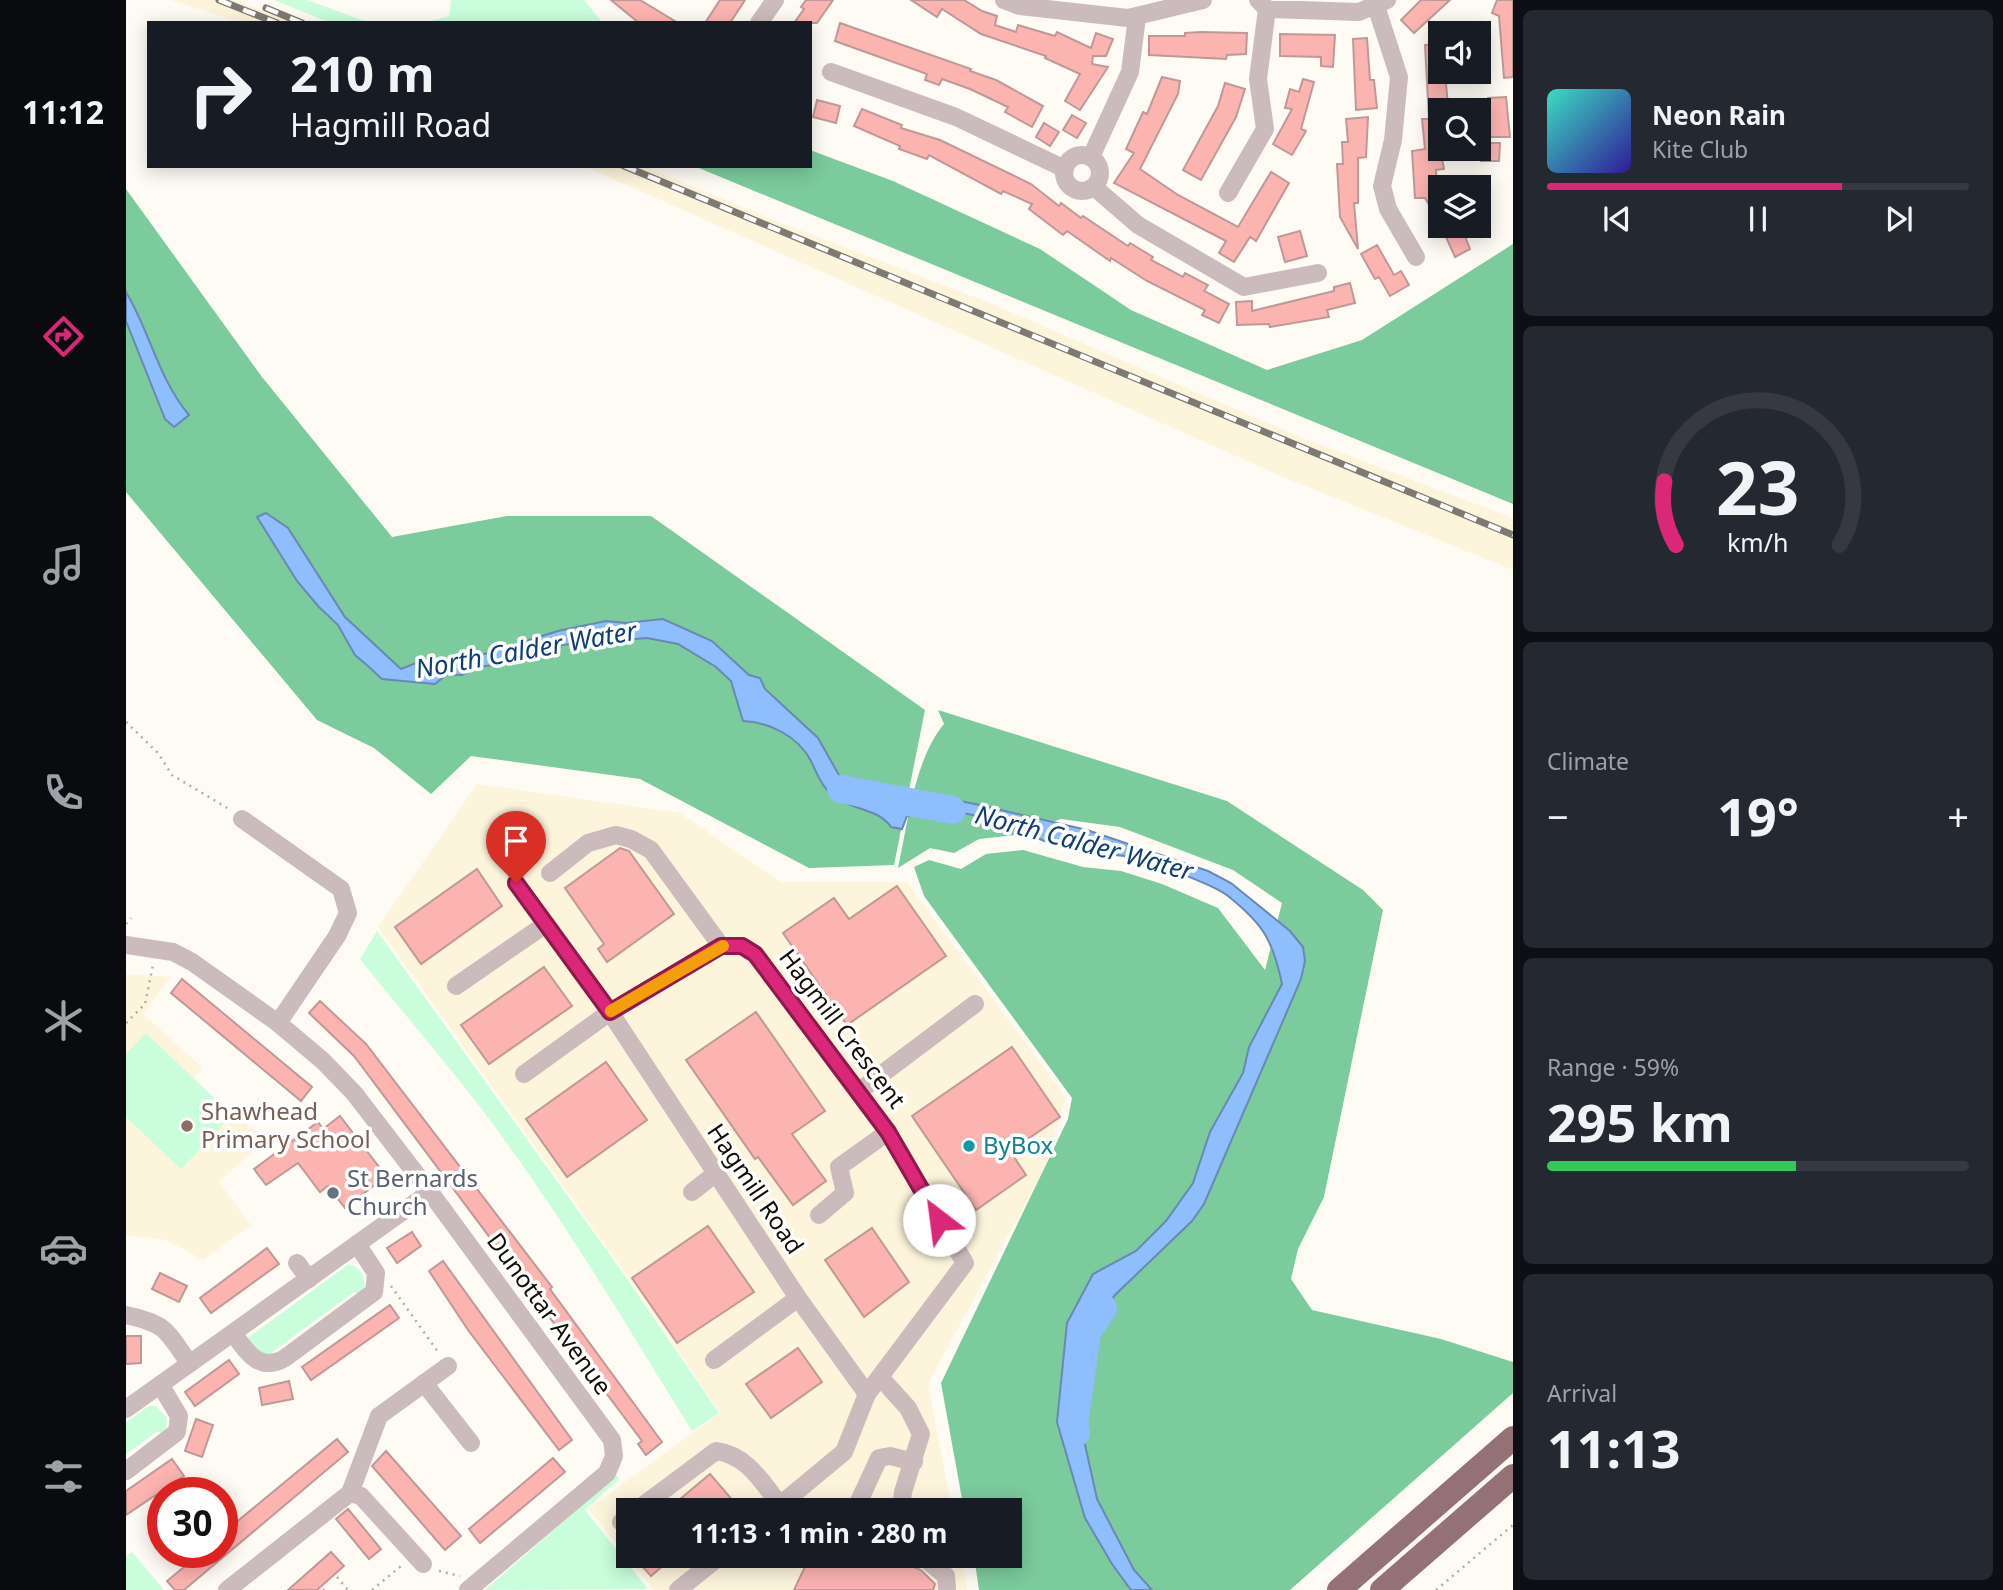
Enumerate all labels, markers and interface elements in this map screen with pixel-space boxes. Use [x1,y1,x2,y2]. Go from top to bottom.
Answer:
map controls [1428,21,1491,238]
button: sound [1428,21,1491,84]
text: 210 m [290,40,435,106]
icon: right [175,49,266,140]
text: 11:12 [22,90,104,133]
text: Neon Rain [1652,97,1786,133]
button: search [1428,98,1491,161]
text: Hagmill Road [290,103,491,146]
text: Kite Club [1652,133,1748,165]
button: layers [1428,175,1491,238]
icon: previous [1598,200,1636,238]
icon: pause [1739,200,1777,238]
icon: next [1880,200,1918,238]
icon: directions [39,312,88,361]
text: 23 [1716,437,1800,536]
text: km/h [1727,525,1789,559]
icon: music [39,540,88,589]
water label: North Calder Water [412,612,641,686]
text: Climate [1547,745,1629,777]
icon: phone [39,768,88,817]
text: 19° [1717,780,1799,851]
text: − [1547,790,1569,842]
text: + [1947,790,1969,842]
water label: North Calder Water [971,796,1199,889]
pin [486,811,546,883]
icon: arrive [497,822,535,860]
street label: Hagmill Crescent [772,942,914,1115]
icon: climate [39,996,88,1045]
text: Range · 59% [1547,1051,1679,1083]
text: 295 km [1547,1086,1733,1157]
place label: Shawhead Primary School [201,1094,371,1155]
street label: Hagmill Road [700,1116,812,1260]
marker: Shawhead Primary School [179,1118,195,1134]
place label: ByBox [983,1128,1053,1161]
marker: ByBox [961,1138,977,1154]
place label: St Bernards Church [347,1161,478,1222]
position arrow [902,1183,976,1257]
marker: St Bernards Church [325,1185,341,1201]
icon: car [39,1224,88,1273]
street label: Dunottar Avenue [480,1225,620,1401]
text: Arrival [1547,1377,1617,1409]
text: 11:13 [1547,1412,1681,1483]
icon: filters [39,1452,88,1501]
speed limit sign: 30 [147,1477,238,1568]
text: 11:13 · 1 min · 280 m [691,1515,947,1551]

